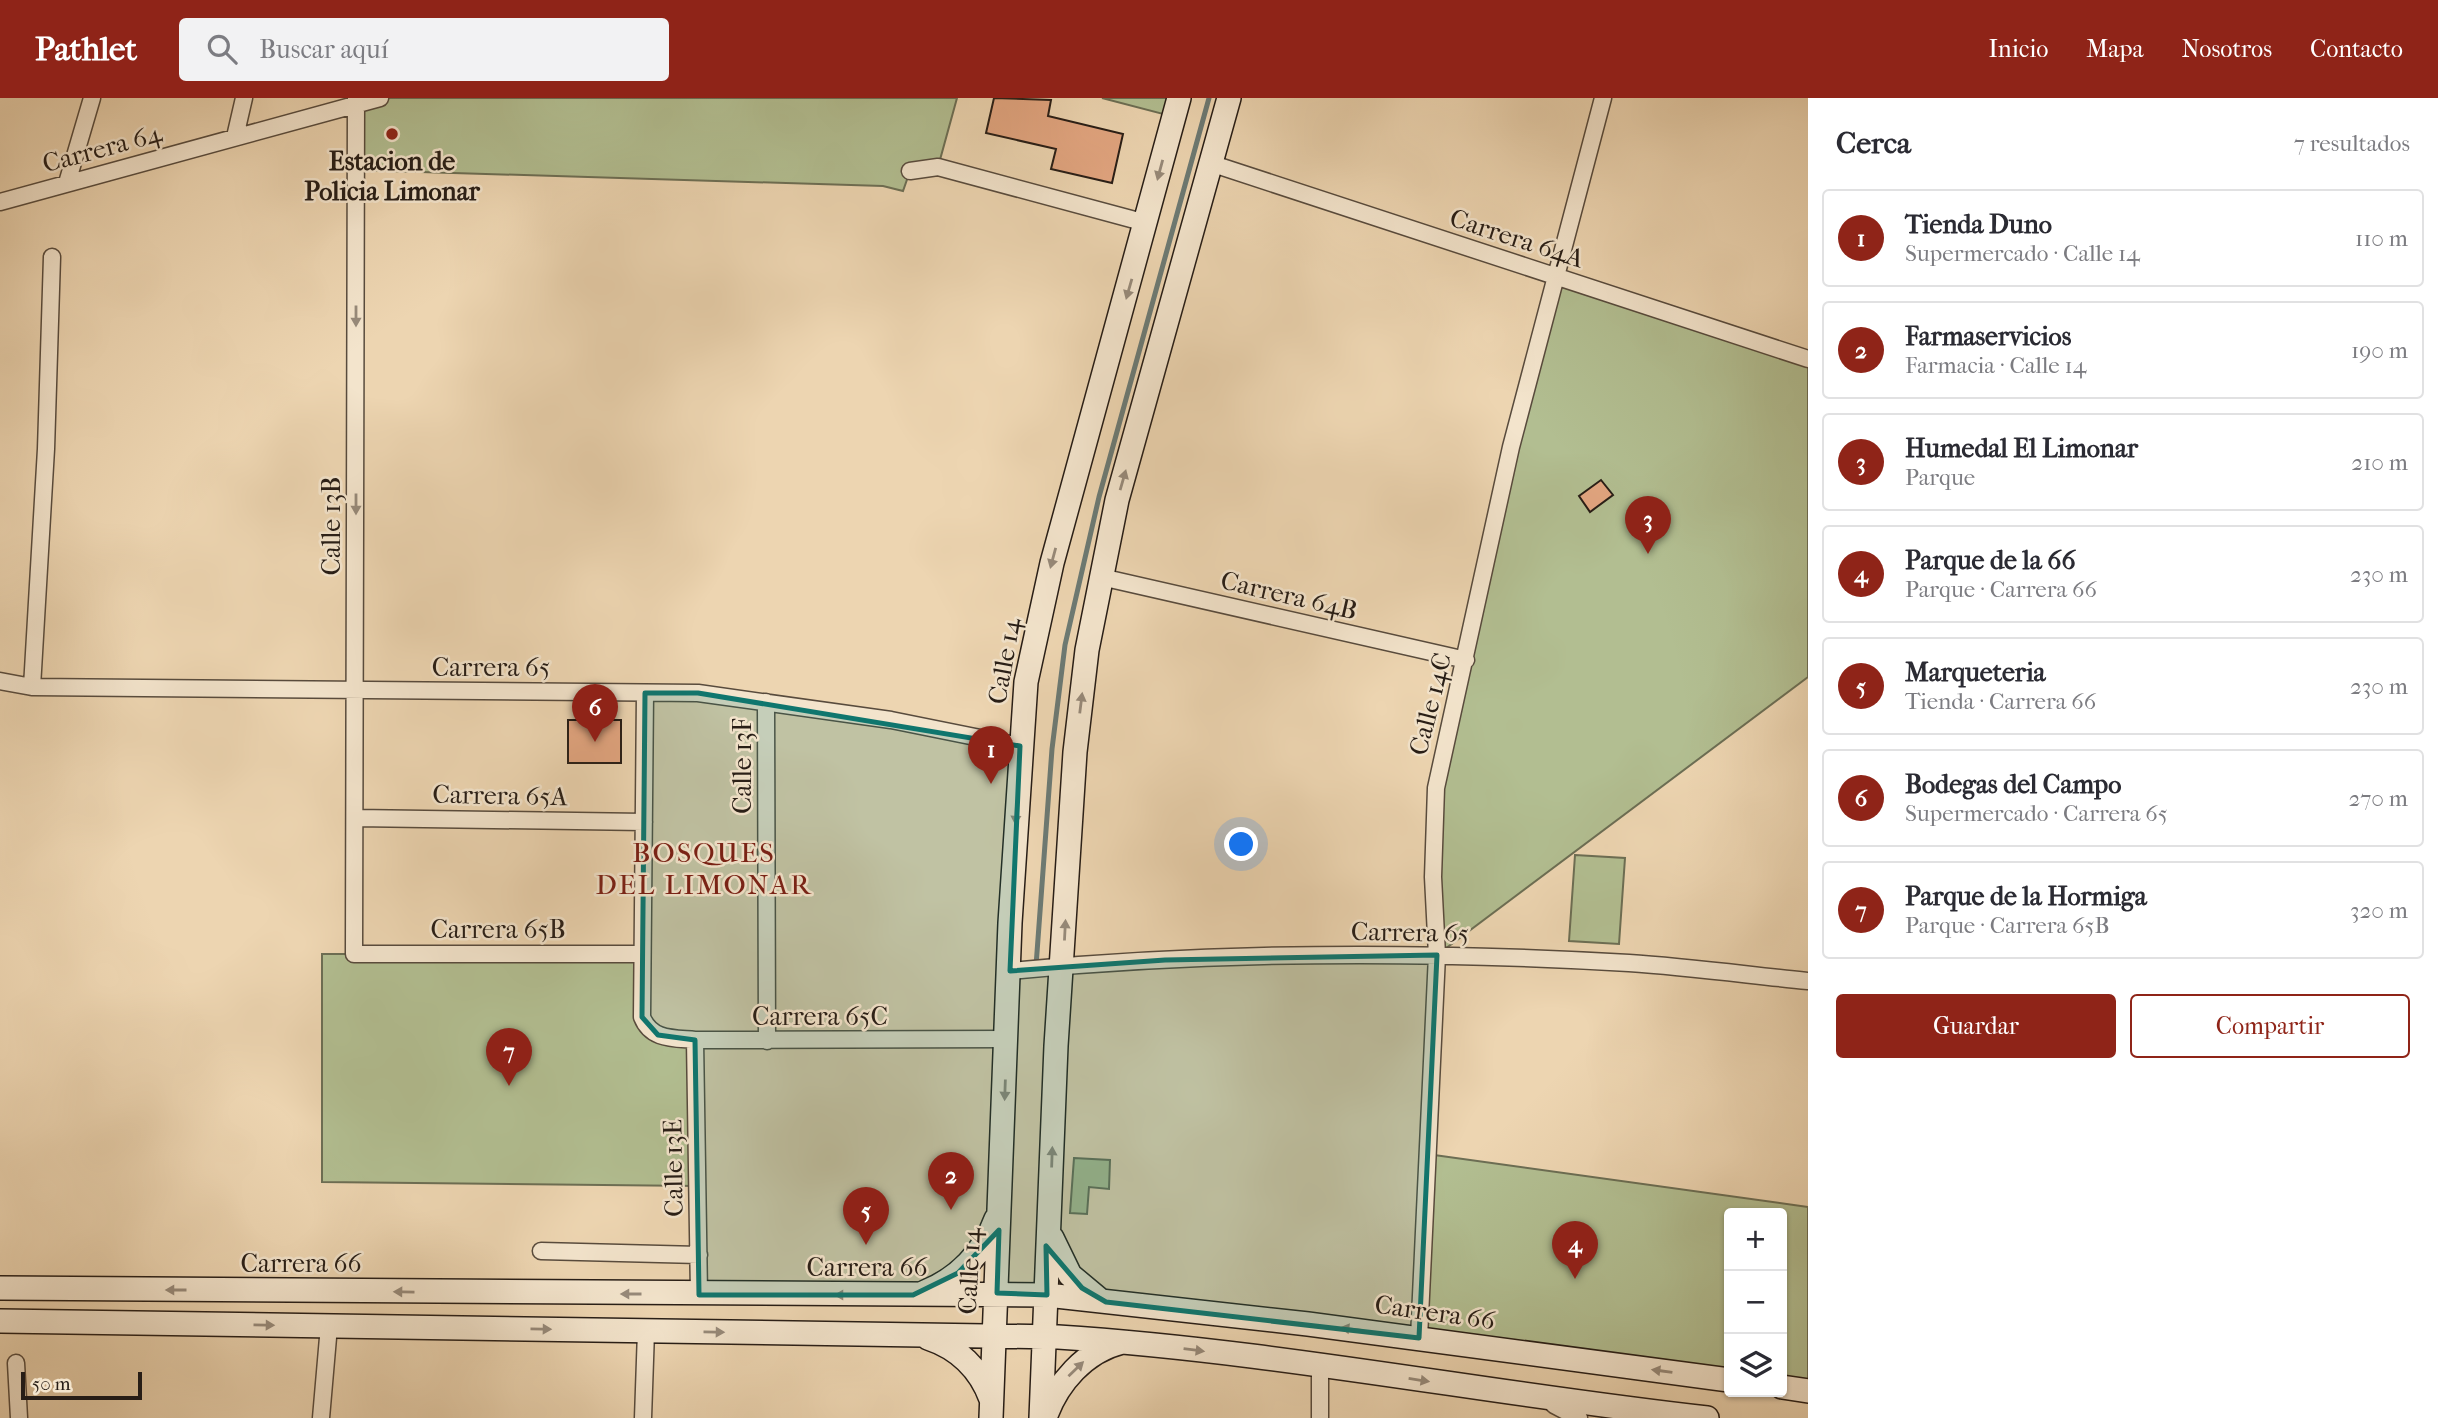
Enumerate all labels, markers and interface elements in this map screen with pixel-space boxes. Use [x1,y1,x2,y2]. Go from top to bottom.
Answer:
search box [179,18,669,81]
text: Pathlet [35,30,137,69]
icon: search [203,30,241,68]
text: Buscar aquí [259,34,388,65]
text: Inicio [1988,35,2048,63]
text: Mapa [2086,35,2144,63]
text: Nosotros [2182,35,2272,63]
text: Contacto [2310,35,2403,63]
street label: Carrera 64 [39,118,166,179]
marker: Estacion de Policia Limonar [384,126,400,142]
text: Cerca [1836,126,1911,161]
text: 7 resultados [2294,130,2410,157]
place label: Estacion de Policia Limonar [304,146,481,207]
one-way arrow [1154,159,1165,181]
street label: Carrera 64A [1446,202,1589,275]
text: Tienda Duno [1905,209,2052,240]
text: 1 [1857,225,1865,252]
text: 110 m [2355,225,2408,252]
text: Supermercado · Calle 14 [1905,240,2140,267]
one-way arrow [1123,278,1133,299]
one-way arrow [350,305,362,327]
text: Farmaservicios [1905,321,2071,352]
text: 2 [1855,337,1867,364]
text: 190 m [2351,337,2408,364]
text: Farmacia · Calle 14 [1905,352,2086,379]
text: Humedal El Limonar [1905,433,2138,464]
text: 3 [1856,449,1866,476]
text: 210 m [2351,449,2408,476]
text: Parque [1905,464,1975,491]
one-way arrow [1118,469,1128,490]
street label: Calle 13B [316,476,347,576]
one-way arrow [350,494,362,516]
pin: 3 [1625,496,1671,554]
text: Parque de la 66 [1905,545,2076,576]
one-way arrow [1047,548,1058,570]
text: 4 [1854,561,1868,588]
text: 230 m [2350,561,2408,588]
street label: Carrera 64B [1218,565,1360,626]
text: Parque · Carrera 66 [1905,576,2097,603]
street label: Calle 14 [982,615,1027,707]
street label: Calle 14C [1403,650,1458,758]
street label: Carrera 65 [432,652,550,683]
text: Marqueteria [1905,657,2046,688]
text: 5 [1856,673,1866,700]
text: 230 m [2350,673,2408,700]
pin: 6 [572,684,618,742]
text: Tienda · Carrera 66 [1905,688,2096,715]
one-way arrow [1075,692,1086,714]
street label: Calle 13F [727,718,758,814]
pin: 1 [968,726,1014,784]
text: Bodegas del Campo [1905,769,2121,800]
street label: Carrera 65A [432,779,569,812]
text: 6 [1855,785,1867,812]
text: 270 m [2348,785,2408,812]
text: Supermercado · Carrera 65 [1905,800,2168,827]
one-way arrow [1011,803,1022,825]
your location [1224,827,1258,861]
district label: BOSQUES DEL LIMONAR [596,836,812,901]
text: Parque de la Hormiga [1905,881,2147,912]
text: 7 [1855,897,1867,924]
text: 320 m [2350,897,2408,924]
text: Parque · Carrera 65B [1905,912,2109,939]
street label: Carrera 65B [430,914,566,945]
street label: Carrera 65 [1351,916,1469,949]
one-way arrow [1060,919,1071,941]
button: Guardar [1836,994,2116,1058]
button: Compartir [2130,994,2410,1058]
street label: Carrera 65C [752,1001,888,1032]
pin: 7 [486,1028,532,1086]
one-way arrow [1000,1079,1011,1101]
street label: Calle 13E [657,1119,690,1217]
one-way arrow [1047,1146,1058,1168]
pin: 2 [928,1152,974,1210]
pin: 5 [843,1187,889,1245]
map controls [1724,1208,1787,1397]
button: + [1724,1208,1787,1271]
pin: 4 [1552,1221,1598,1279]
street label: Calle 14 [952,1226,987,1315]
street label: Carrera 66 [240,1248,362,1279]
street label: Carrera 66 [806,1252,928,1283]
button: − [1724,1271,1787,1334]
one-way arrow [165,1284,187,1296]
one-way arrow [392,1286,414,1298]
one-way arrow [620,1288,642,1300]
one-way arrow [834,1289,856,1301]
street label: Carrera 66 [1373,1289,1498,1336]
one-way arrow [253,1319,275,1331]
one-way arrow [530,1323,552,1335]
one-way arrow [1340,1324,1362,1335]
one-way arrow [703,1326,725,1338]
button: layers [1724,1334,1787,1397]
one-way arrow [1183,1344,1205,1355]
one-way arrow [1067,1362,1084,1378]
one-way arrow [1650,1365,1672,1376]
scale bar [21,1369,142,1401]
text: 50 m [32,1373,71,1395]
one-way arrow [1409,1375,1431,1386]

